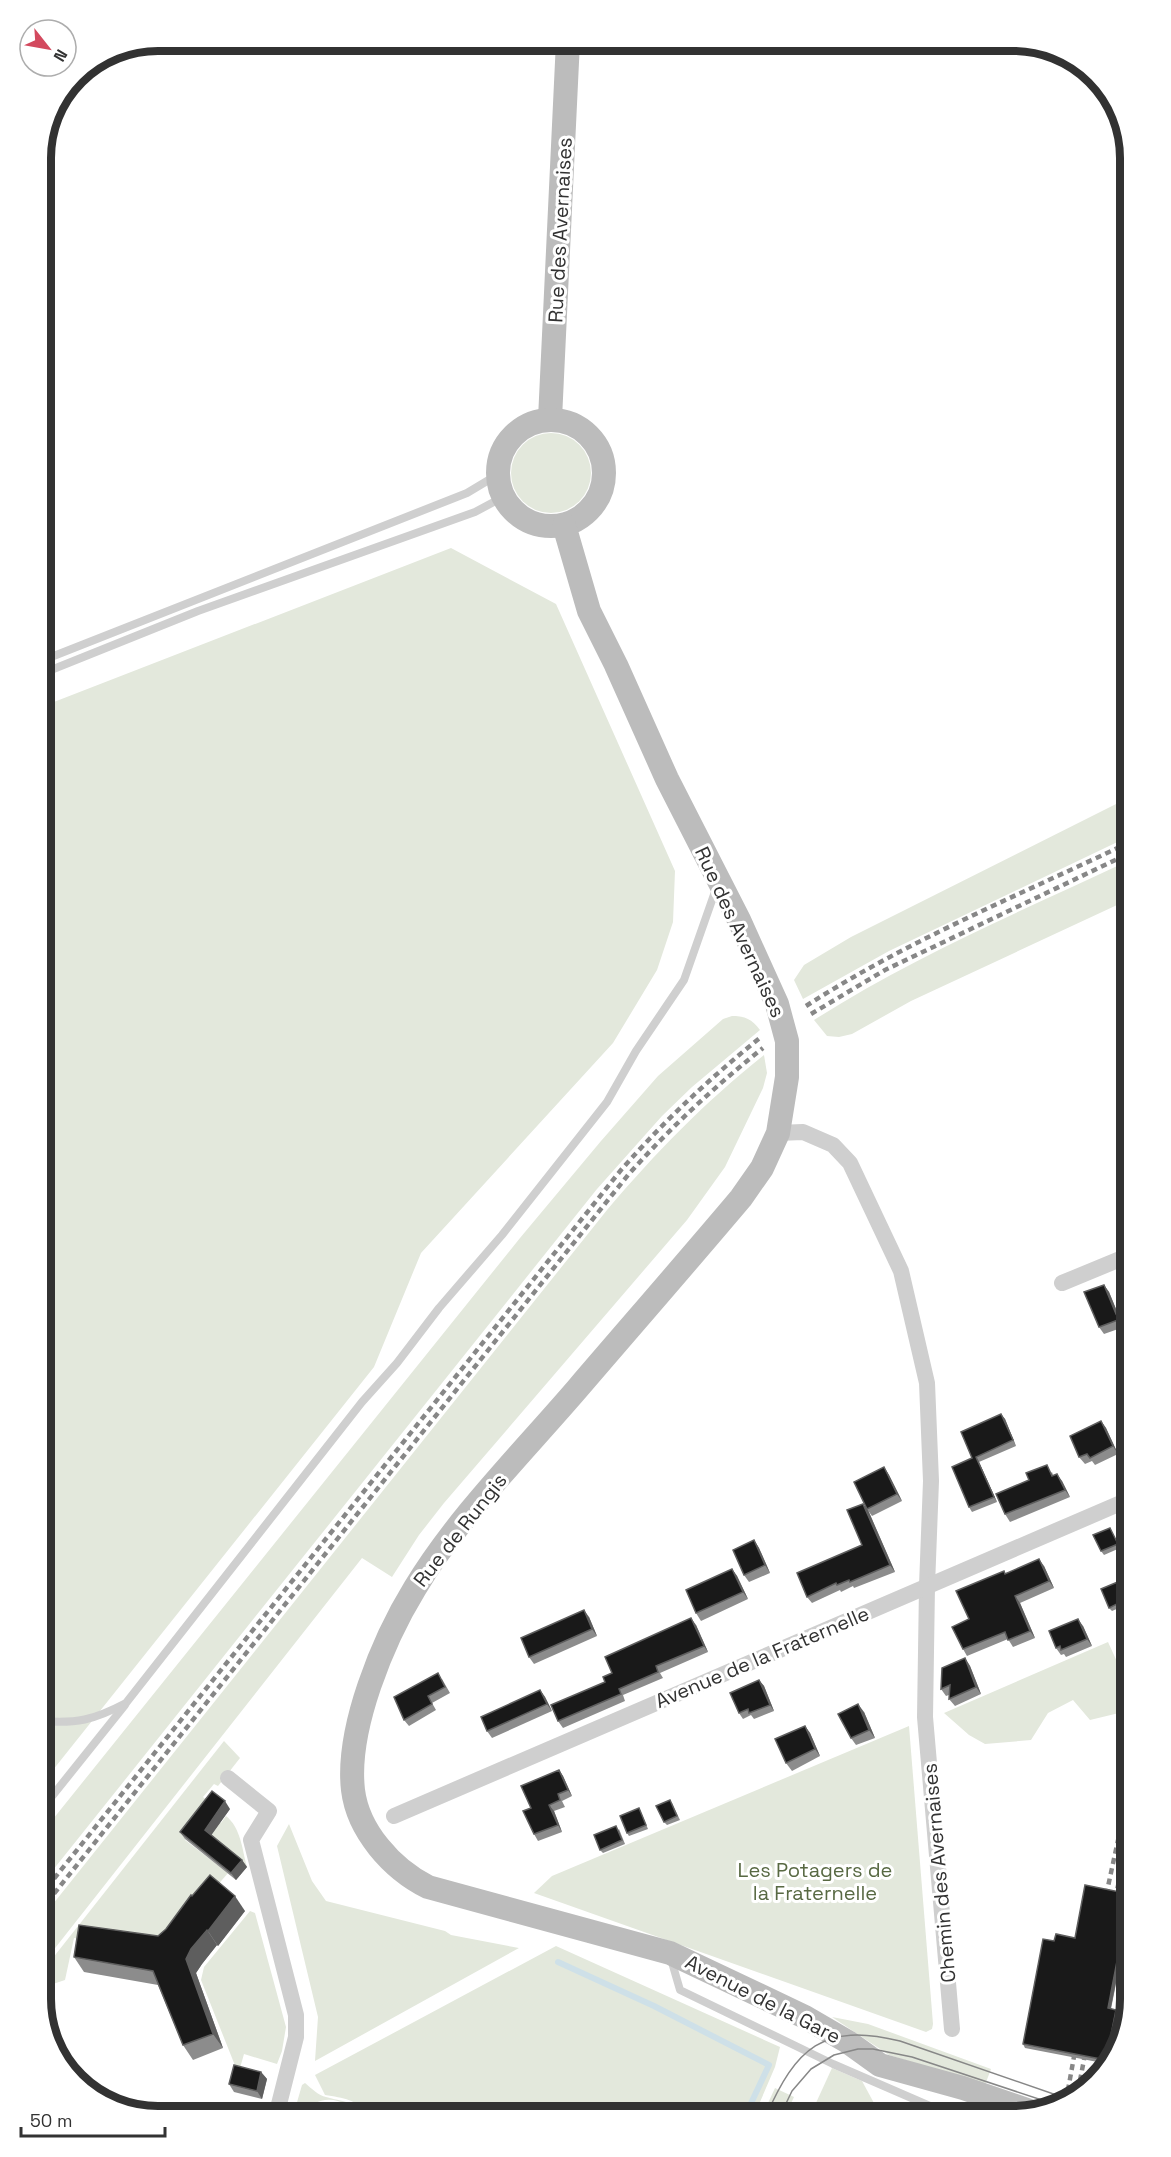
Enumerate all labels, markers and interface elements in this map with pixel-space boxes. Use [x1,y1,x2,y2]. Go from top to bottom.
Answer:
north arrow [18,18,78,78]
text: N [49,45,72,65]
street label: Rue des Avernaises [542,137,578,323]
street label: Rue des Avernaises [689,842,791,1022]
street label: Rue de Rungis [408,1468,512,1592]
street label: Avenue de la Fraternelle [651,1600,873,1714]
street label: Chemin des Avernaises [916,1762,962,1984]
park label: Les Potagers de la Fraternelle [738,1857,892,1906]
street label: Avenue de la Gare [681,1949,845,2049]
scale bar [21,2100,165,2138]
text: 50 m [30,2109,72,2132]

